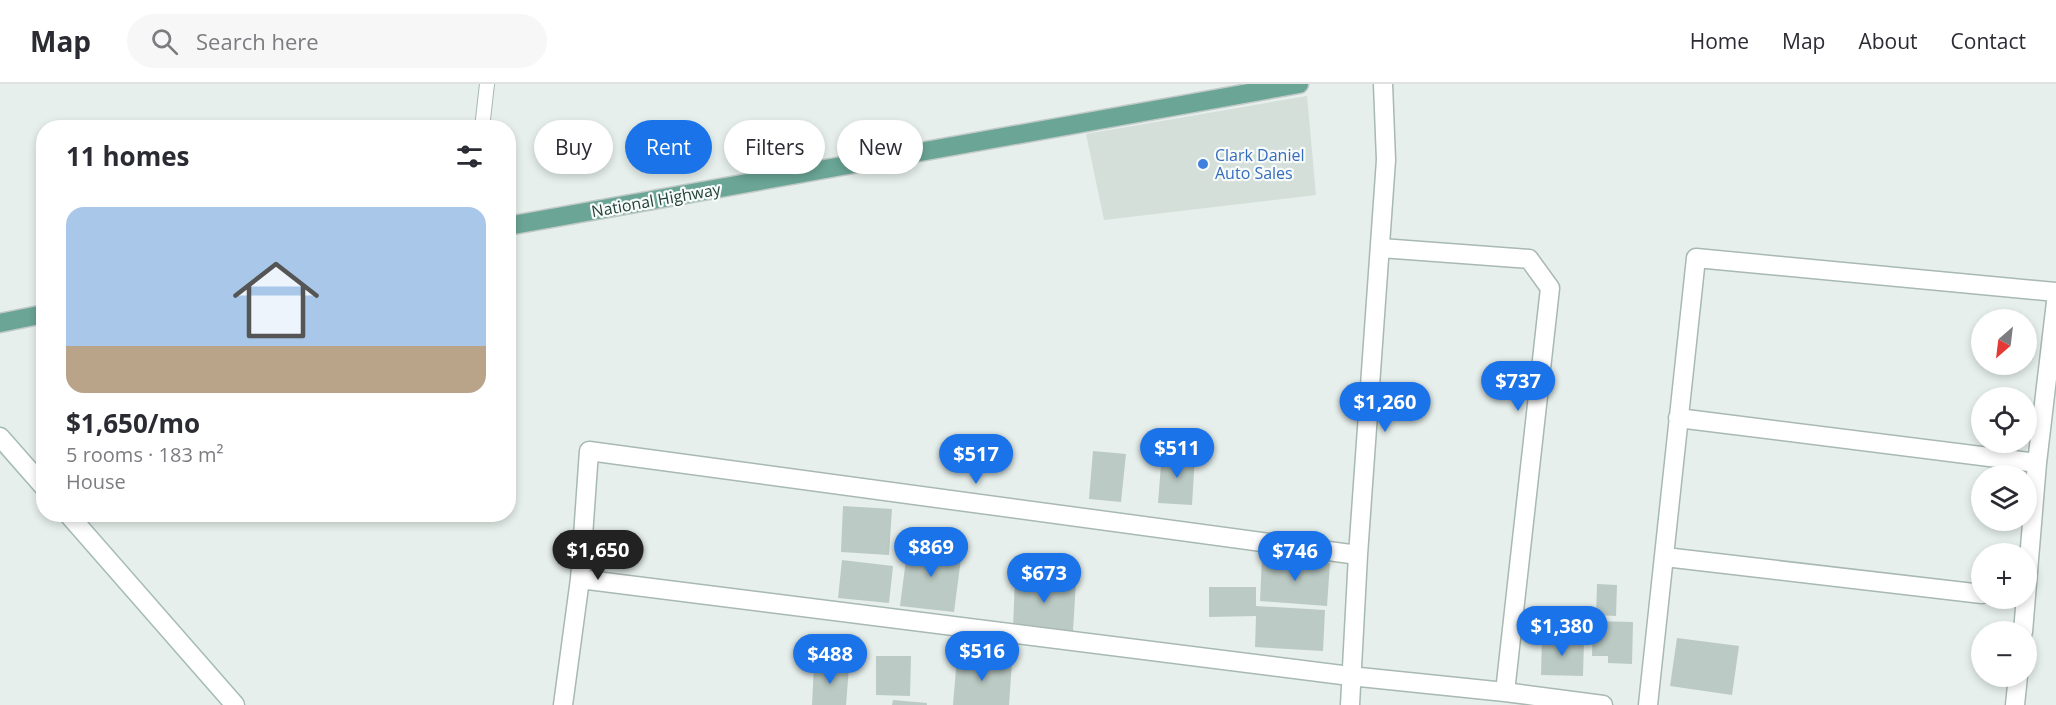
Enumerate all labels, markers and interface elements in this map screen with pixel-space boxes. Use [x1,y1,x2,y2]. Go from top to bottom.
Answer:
search box [127,14,547,68]
text: Map [30,22,91,60]
icon: search [148,25,181,58]
text: Search here [196,26,319,56]
text: Home [1690,27,1749,55]
text: Map [1782,27,1825,55]
text: About [1858,27,1918,55]
text: Contact [1951,27,2026,55]
chip: Buy [534,120,613,174]
chip: Rent [625,120,712,174]
chip: Filters [724,120,825,174]
chip: New [837,120,923,174]
text: 11 homes [66,138,190,174]
icon: filters [453,140,486,173]
place label: Clark Daniel Auto Sales [1215,144,1304,184]
marker: Clark Daniel Auto Sales [1196,157,1210,171]
street label: National Highway [590,178,723,222]
icon: home [222,246,330,354]
north arrow [1971,309,2037,375]
map controls [1971,309,2037,687]
pin: $737 [1482,361,1554,412]
text: $737 [1495,367,1541,394]
pin: $1,260 [1336,382,1434,433]
button: locate [1971,387,2037,453]
text: $1,260 [1354,388,1416,415]
text: $1,650/mo [66,405,200,441]
pin: $511 [1141,428,1213,479]
pin: $517 [940,434,1012,485]
text: $511 [1154,434,1200,461]
text: $517 [953,440,999,467]
text: 5 rooms · 183 m² [66,441,224,468]
button: layers [1971,465,2037,531]
text: House [66,468,126,495]
pin: $869 [895,527,967,578]
pin: $1,650 [549,530,647,581]
pin: $746 [1259,531,1331,582]
text: $869 [908,533,954,560]
text: $1,650 [567,536,629,563]
text: $746 [1272,537,1318,564]
button: + [1971,543,2037,609]
pin: $673 [1008,553,1080,604]
text: $673 [1021,559,1067,586]
pin: $1,380 [1513,606,1611,657]
text: $1,380 [1531,612,1593,639]
button: − [1971,621,2037,687]
pin: $516 [946,631,1018,682]
pin: $488 [794,634,866,685]
text: $516 [959,637,1005,664]
text: $488 [807,640,853,667]

